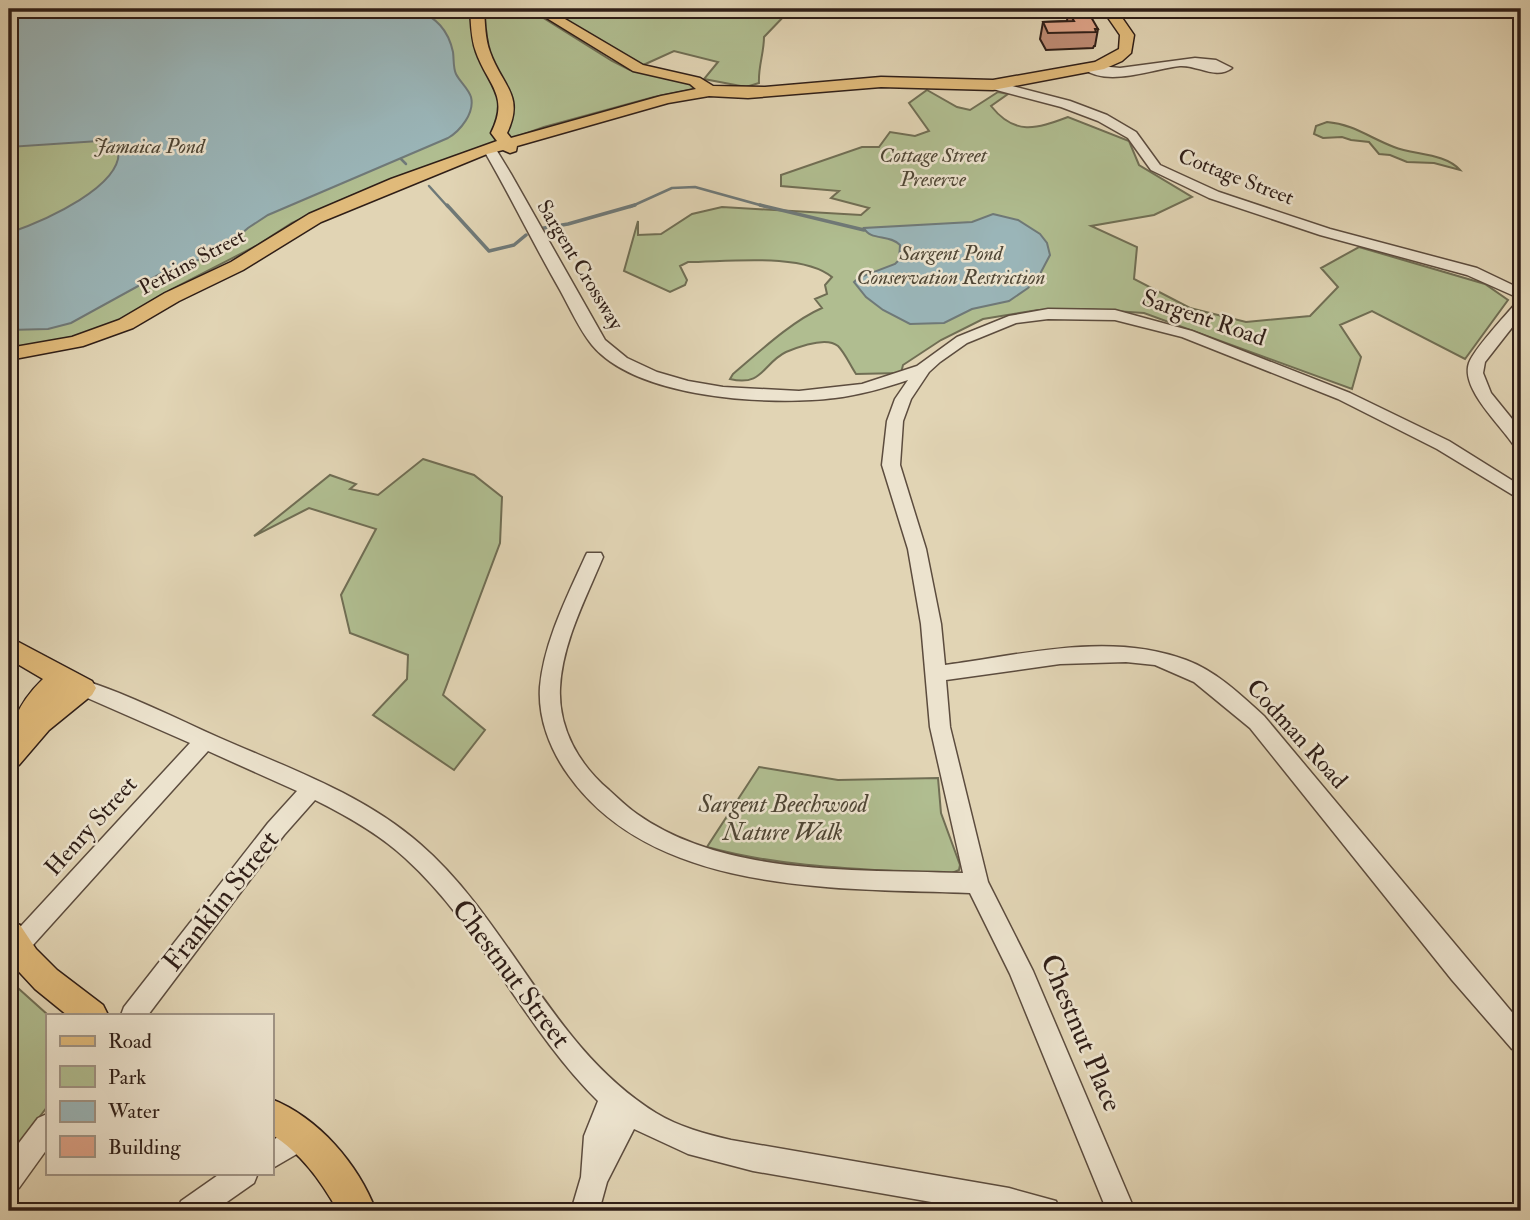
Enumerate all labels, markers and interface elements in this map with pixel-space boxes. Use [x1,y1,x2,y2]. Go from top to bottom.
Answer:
park label: Jamaica Pond [93,133,206,160]
park label: Cottage Street Preserve [879,142,988,193]
street label: Cottage Street [1174,143,1298,212]
street label: Sargent Crossway [531,195,630,336]
street label: Perkins Street [134,223,250,301]
park label: Sargent Pond Conservation Restriction [857,240,1045,291]
street label: Sargent Road [1138,282,1270,354]
street label: Codman Road [1240,673,1354,795]
street label: Henry Street [38,769,144,883]
park label: Sargent Beechwood Nature Walk [697,789,869,848]
street label: Franklin Street [155,824,287,978]
street label: Chestnut Street [444,893,578,1055]
street label: Chestnut Place [1032,949,1130,1117]
legend [46,1014,273,1174]
text: Road [108,1028,153,1055]
text: Park [108,1064,146,1091]
text: Water [107,1098,160,1125]
text: Building [108,1134,181,1161]

